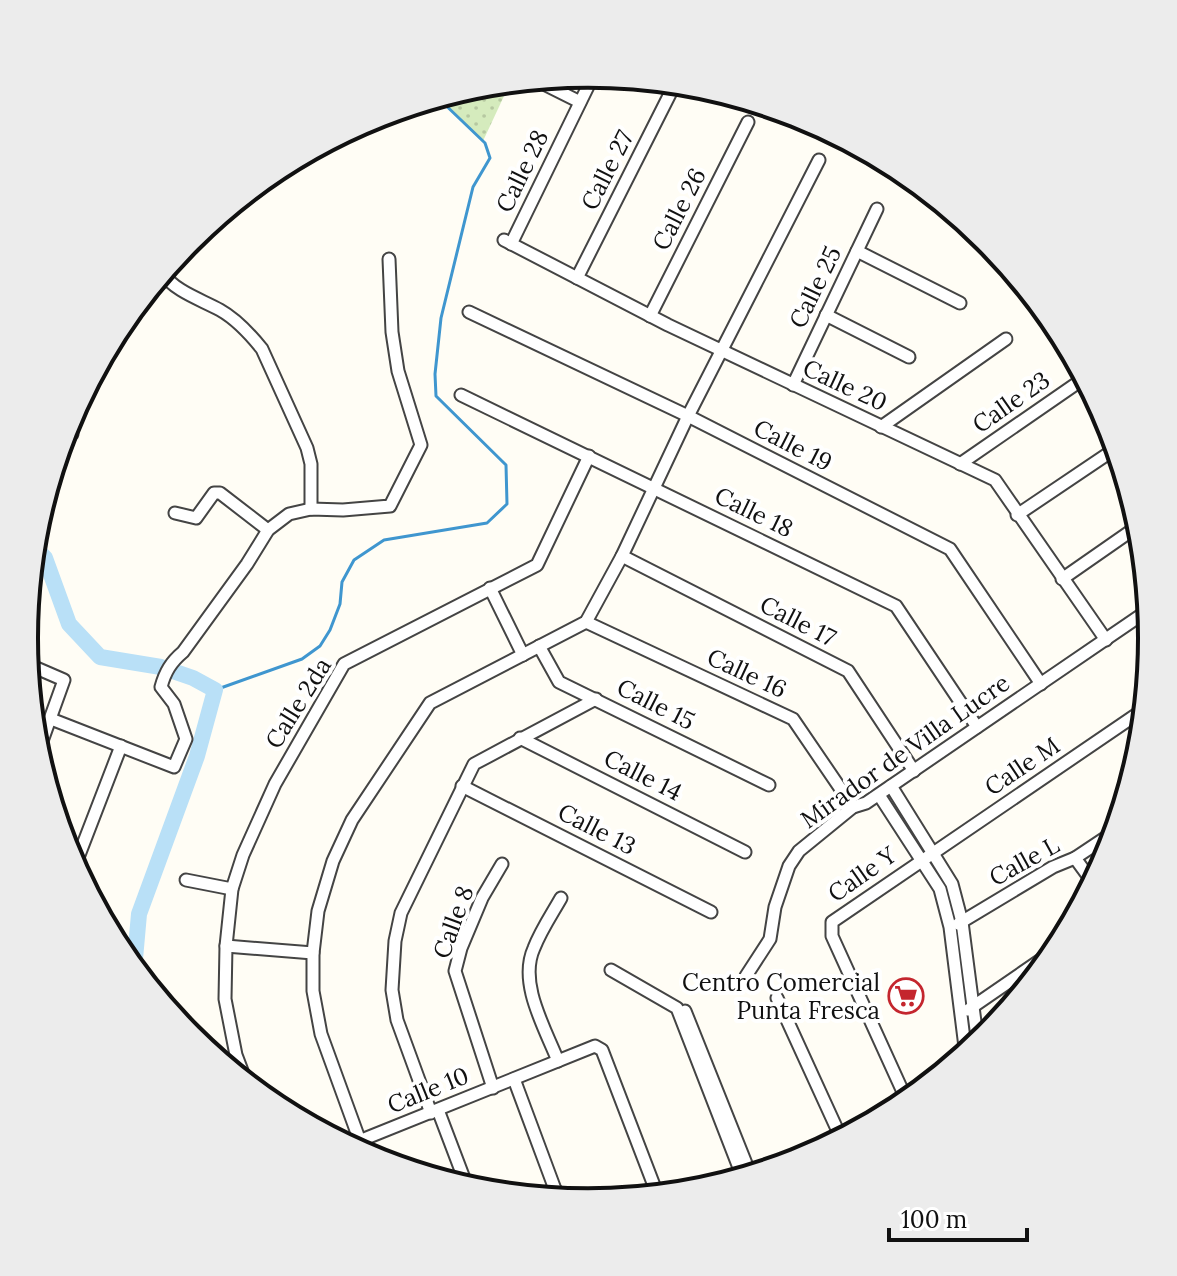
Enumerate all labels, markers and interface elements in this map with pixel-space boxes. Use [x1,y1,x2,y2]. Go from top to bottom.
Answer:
street label: Calle 28 [489,125,555,217]
street label: Calle 27 [574,125,640,215]
street label: Calle 26 [645,163,713,255]
street label: Calle 25 [782,241,848,333]
street label: Calle 20 [798,352,892,418]
street label: Calle 23 [966,364,1056,440]
street label: Calle 19 [748,412,838,478]
street label: Calle 18 [710,480,798,544]
street label: Calle 17 [755,589,841,653]
street label: Calle 16 [702,641,792,705]
street label: Calle 2da [258,652,338,754]
street label: Mirador de Villa Lucre [794,667,1016,835]
street label: Calle 15 [612,671,700,737]
street label: Calle M [979,730,1065,802]
street label: Calle 14 [599,742,687,808]
street label: Calle 13 [553,796,641,862]
street label: Calle L [984,829,1065,893]
street label: Calle Y [822,839,903,909]
street label: Calle 8 [426,881,480,963]
place label: Centro Comercial Punta Fresca [682,967,880,1026]
supermarket icon: Centro Comercial Punta Fresca [887,977,925,1015]
street label: Calle 10 [383,1060,473,1120]
scale bar [889,1192,1027,1242]
text: 100 m [901,1204,967,1235]

